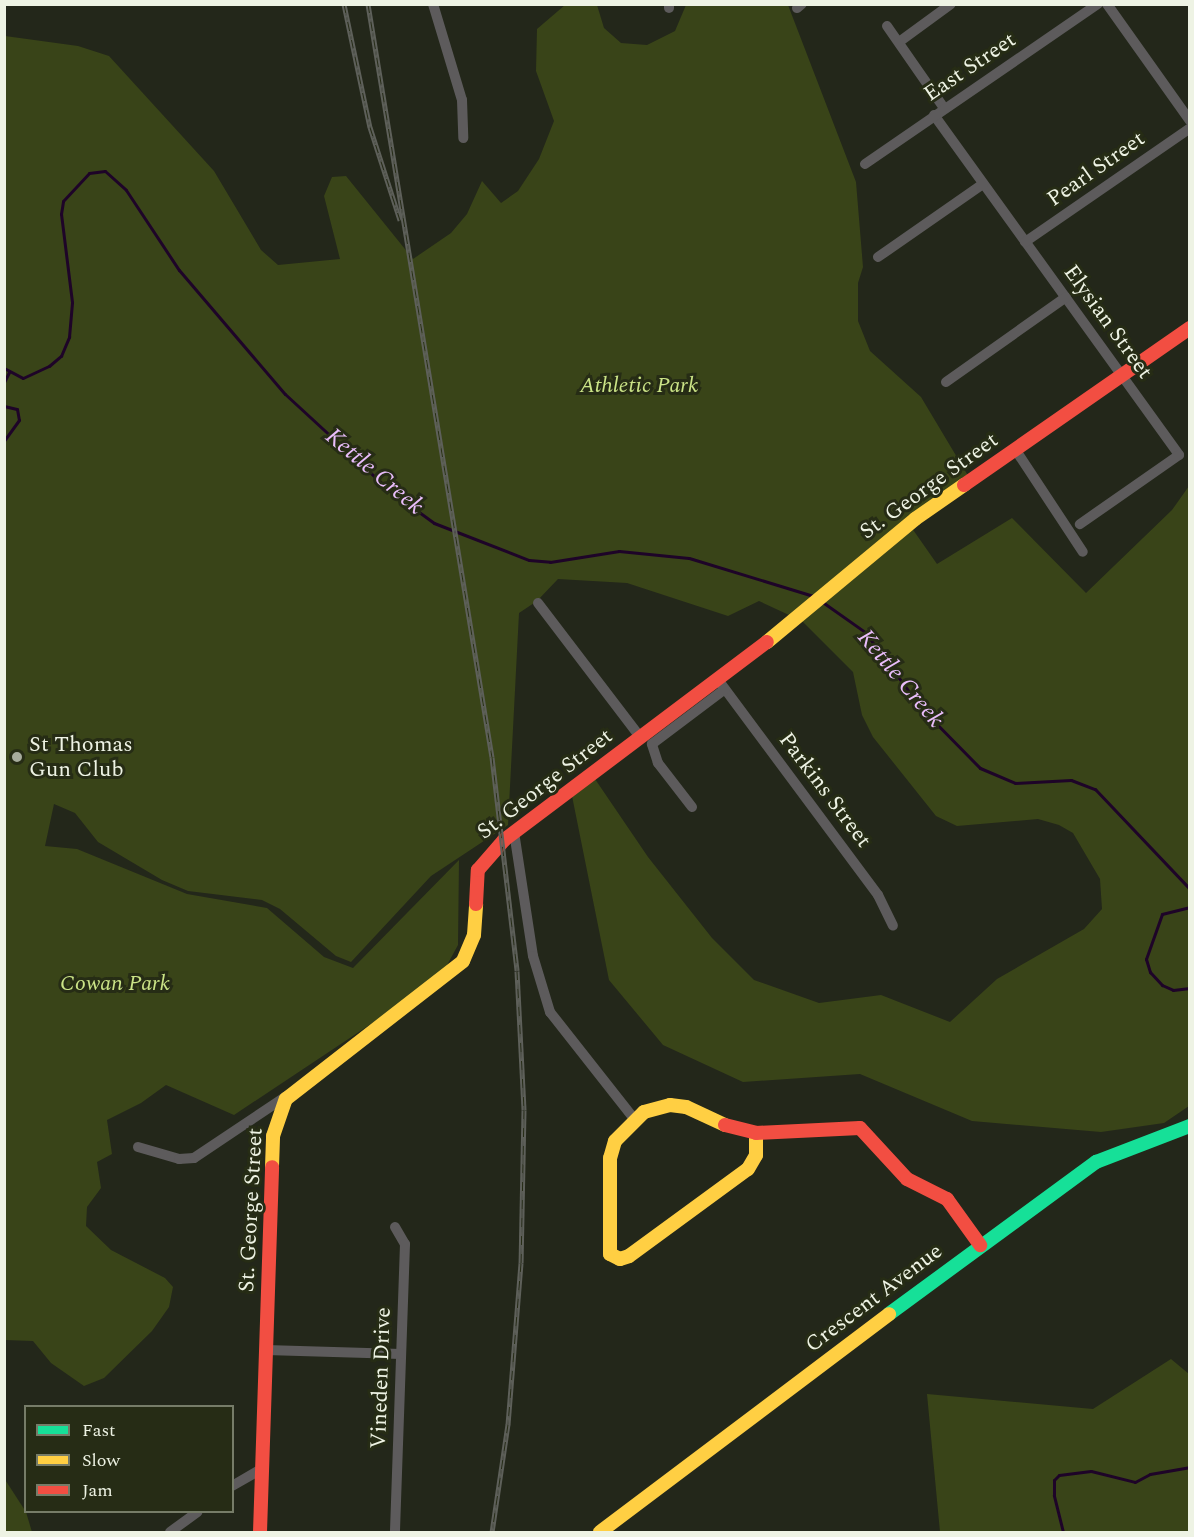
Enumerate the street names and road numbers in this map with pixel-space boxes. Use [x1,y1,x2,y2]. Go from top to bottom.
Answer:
street label: East Street [919,27,1021,107]
street label: Pearl Street [1042,126,1150,212]
street label: Elysian Street [1058,260,1158,384]
street label: St. George Street [855,427,1003,545]
street label: St. George Street [472,723,618,845]
street label: Parkins Street [773,727,877,853]
street label: St. George Street [234,1127,268,1293]
street label: Crescent Avenue [800,1238,948,1358]
street label: Vineden Drive [365,1307,397,1449]

